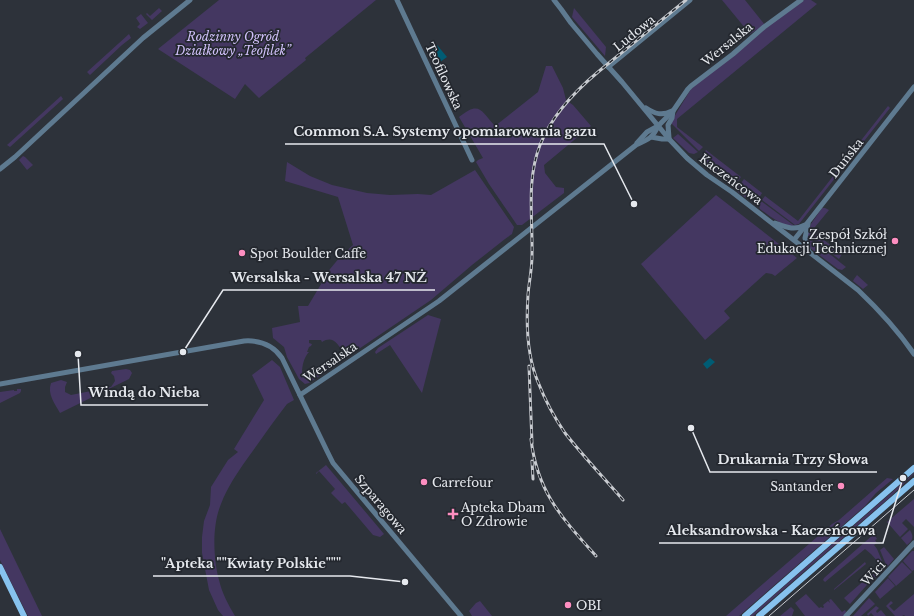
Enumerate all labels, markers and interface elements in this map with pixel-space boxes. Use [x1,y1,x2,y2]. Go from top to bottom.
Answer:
street label: Ludowa [610,11,658,54]
street label: Wersalska [698,19,756,70]
park label: Rodzinny Ogród Działkowy „Teofilek” [174,29,292,58]
street label: Teofilowska [422,40,466,112]
callout: Common S.A. Systemy opomiarowania gazu [285,119,604,144]
text: Common S.A. Systemy opomiarowania gazu [294,123,597,140]
street label: Duńska [826,135,866,181]
street label: Kaczeńcowa [697,150,766,208]
place label: Zespół Szkół Edukacji Technicznej [757,227,887,256]
marker: Zespół Szkół Edukacji Technicznej [890,236,900,246]
place label: Spot Boulder Caffe [250,246,366,261]
marker: Spot Boulder Caffe [237,248,247,258]
callout: Wersalska - Wersalska 47 NŻ [223,265,435,290]
text: Wersalska - Wersalska 47 NŻ [230,269,427,286]
street label: Wersalska [300,338,360,386]
callout: Windą do Nieba [81,380,208,405]
text: Windą do Nieba [87,384,200,401]
callout: Drukarnia Trzy Słowa [710,447,877,472]
text: Drukarnia Trzy Słowa [717,451,869,468]
street label: Szparagowa [352,471,410,537]
place label: Carrefour [432,475,493,490]
marker: Carrefour [419,477,429,487]
place label: Santander [770,479,833,494]
marker: Santander [836,481,846,491]
place label: Apteka Dbam O Zdrowie [460,500,545,529]
marker: Apteka Dbam O Zdrowie [448,509,458,519]
callout: Aleksandrowska - Kaczeńcowa [659,518,883,543]
text: Aleksandrowska - Kaczeńcowa [666,522,876,539]
callout: "Apteka ""Kwiaty Polskie""" [153,551,350,576]
text: "Apteka ""Kwiaty Polskie""" [161,555,341,572]
street label: Wici [857,557,888,589]
place label: OBI [576,598,601,613]
marker: OBI [563,600,573,610]

